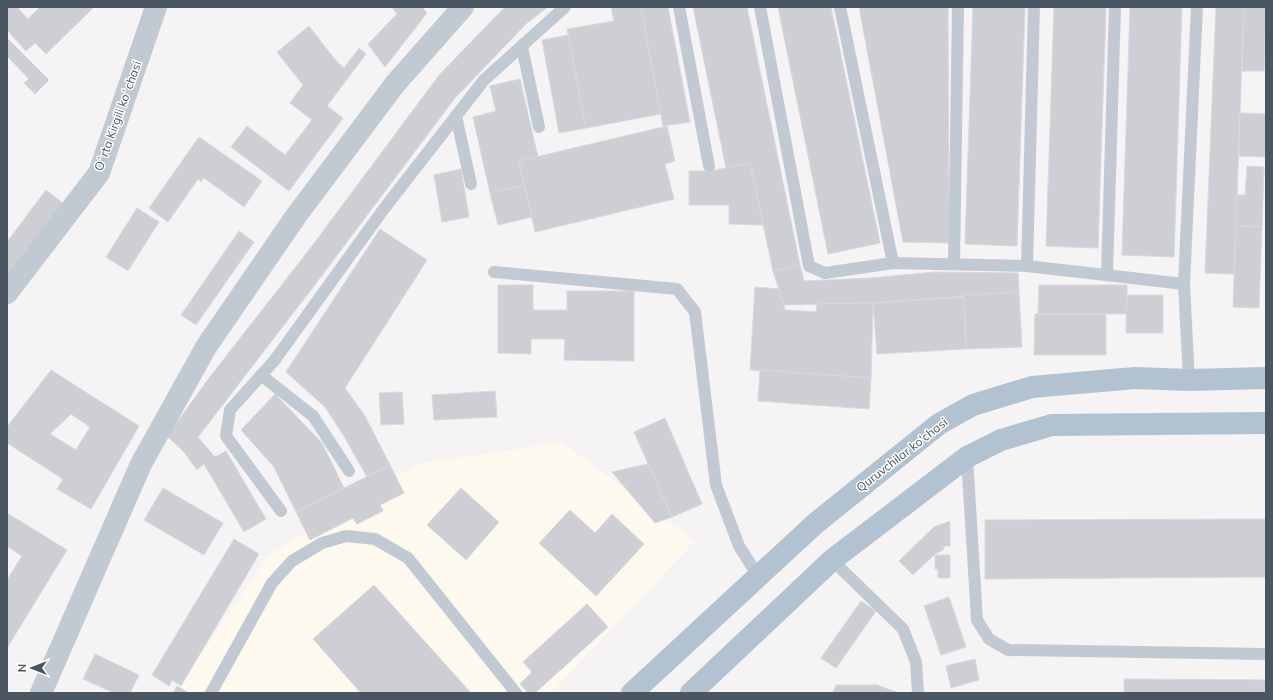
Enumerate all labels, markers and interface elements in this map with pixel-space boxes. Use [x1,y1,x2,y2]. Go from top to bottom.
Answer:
street label: Oʻrta Kirgili koʻchasi [91,59,144,173]
street label: Quruvchilar ko'chasi [853,414,950,495]
north arrow [12,648,52,688]
text: N [15,664,29,672]

